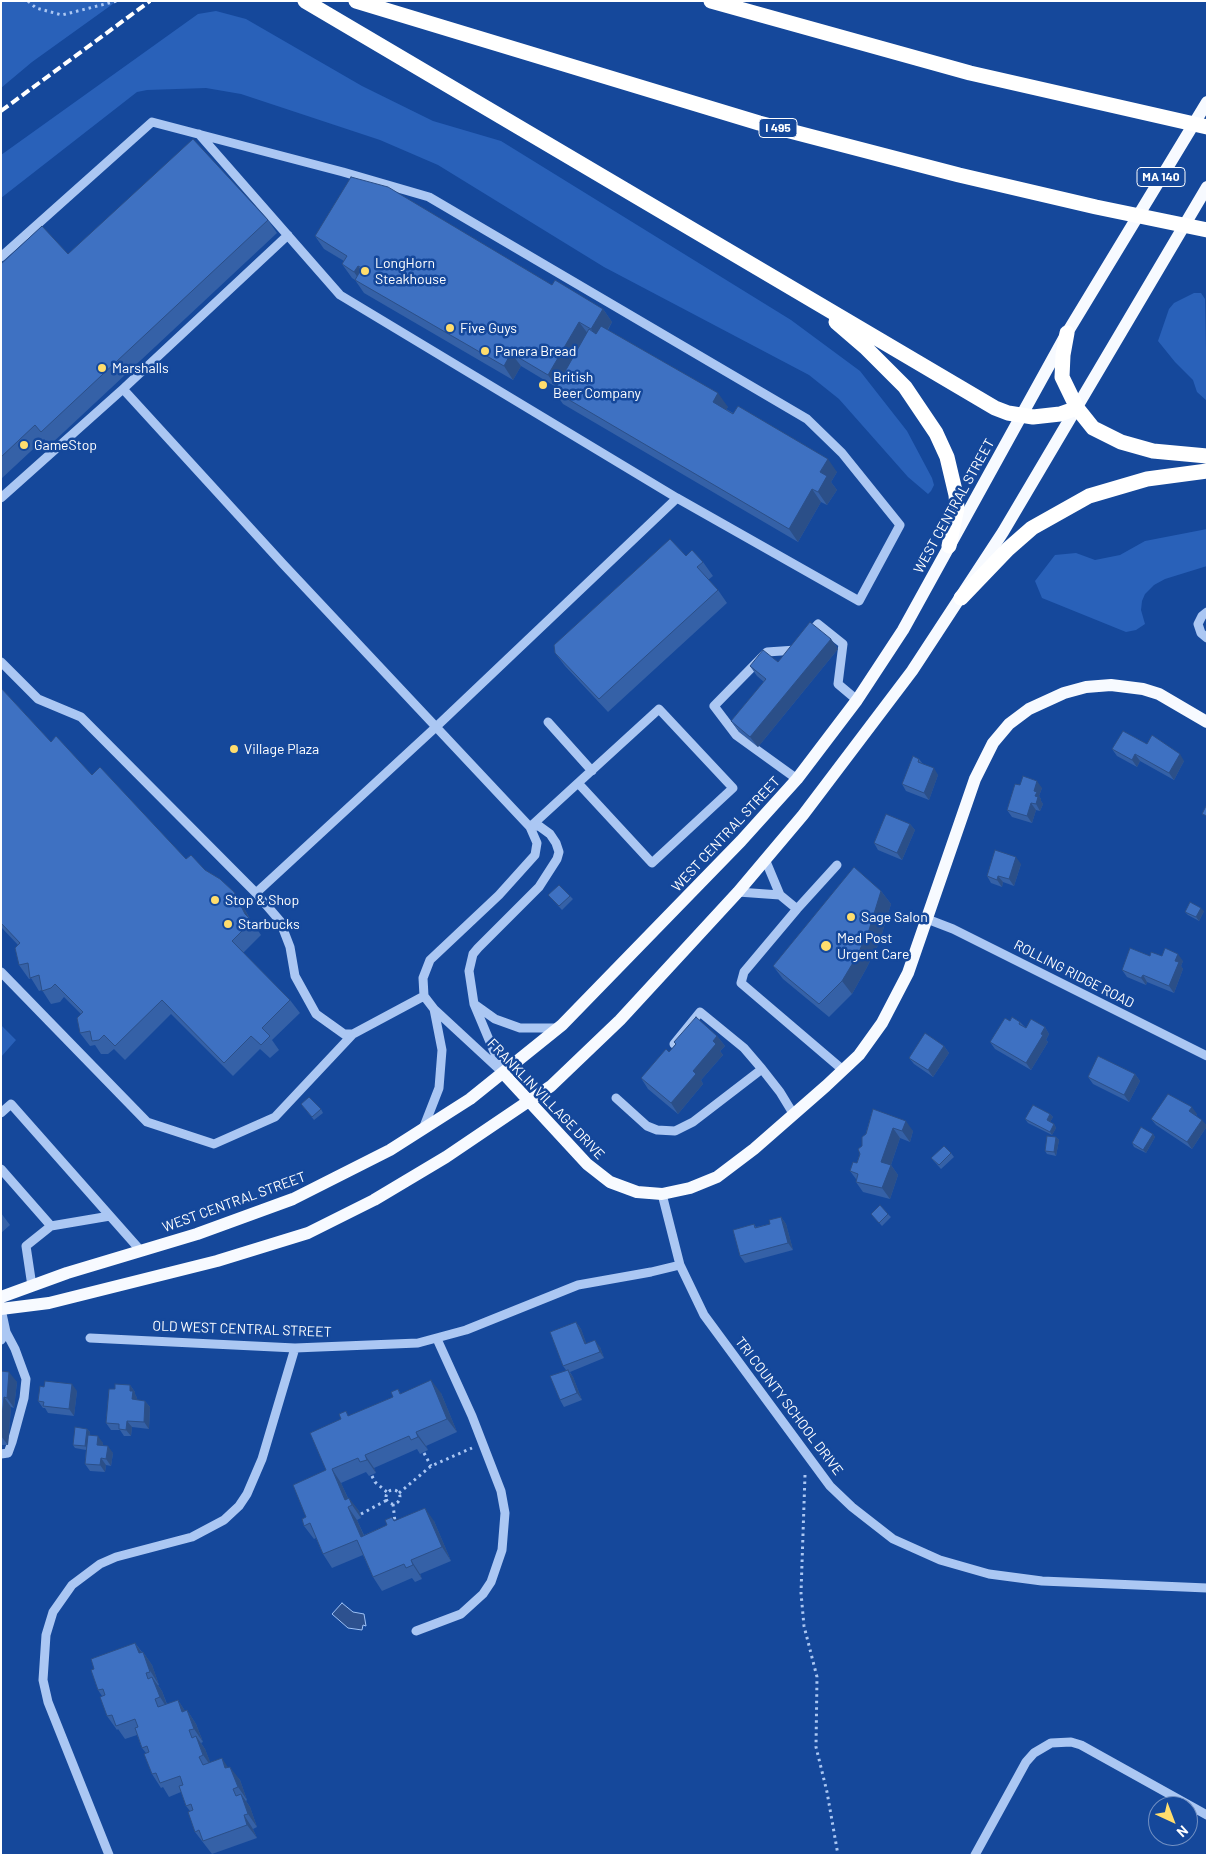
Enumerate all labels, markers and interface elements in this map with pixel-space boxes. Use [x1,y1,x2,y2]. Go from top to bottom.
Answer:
road number: I 495 [759,119,797,138]
road number: MA 140 [1137,168,1185,186]
place label: LongHorn Steakhouse [375,255,446,288]
marker: LongHorn Steakhouse [359,265,371,277]
place label: Five Guys [460,320,517,336]
marker: Five Guys [444,322,456,334]
place label: Panera Bread [495,343,576,359]
marker: Panera Bread [479,345,491,357]
place label: Marshalls [112,360,169,376]
marker: Marshalls [96,362,108,374]
place label: British Beer Company [553,369,641,402]
marker: British Beer Company [537,379,549,391]
street label: WEST CENTRAL STREET [910,436,998,576]
place label: GameStop [34,437,97,453]
marker: GameStop [18,439,30,451]
place label: Village Plaza [244,741,319,757]
marker: Village Plaza [228,743,240,755]
street label: WEST CENTRAL STREET [668,773,784,895]
place label: Stop & Shop [225,892,299,908]
marker: Stop & Shop [209,894,221,906]
place label: Sage Salon [861,909,928,925]
marker: Sage Salon [845,911,857,923]
place label: Starbucks [238,916,300,932]
marker: Starbucks [222,918,234,930]
place label: Med Post Urgent Care [837,930,909,962]
street label: ROLLING RIDGE ROAD [1011,936,1137,1012]
marker: Med Post Urgent Care [819,939,833,953]
street label: FRANKLIN VILLAGE DRIVE [484,1035,608,1163]
street label: WEST CENTRAL STREET [160,1168,308,1236]
street label: OLD WEST CENTRAL STREET [152,1317,332,1341]
street label: TRI COUNTY SCHOOL DRIVE [732,1334,846,1478]
north arrow [1148,1796,1198,1846]
text: N [1174,1822,1192,1841]

